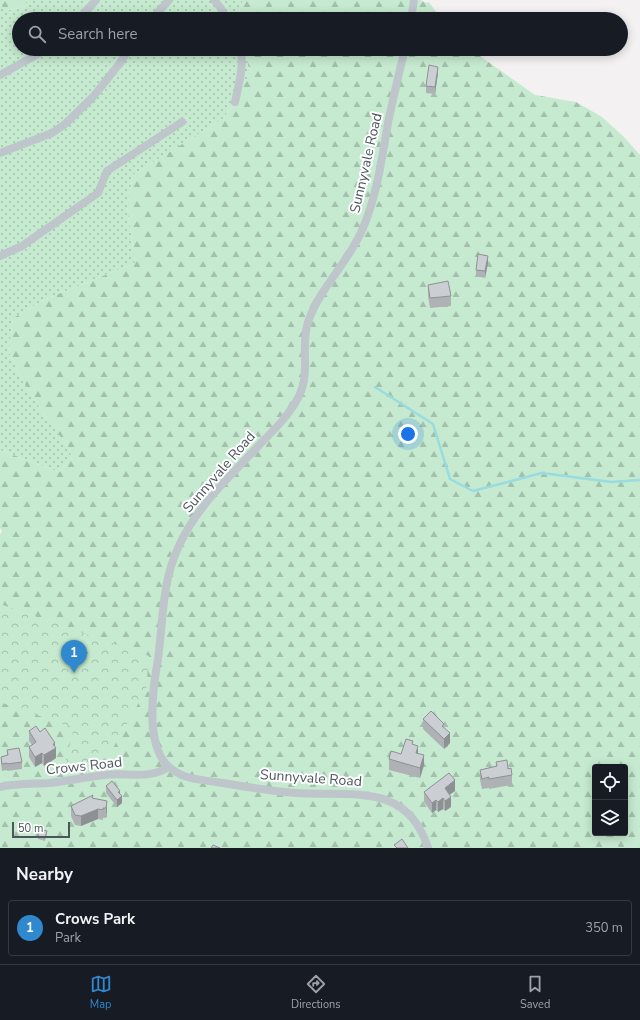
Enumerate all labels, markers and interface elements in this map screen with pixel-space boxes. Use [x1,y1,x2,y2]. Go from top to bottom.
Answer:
search box [12,12,628,56]
icon: search [26,23,48,45]
text: Search here [58,24,138,44]
street label: Sunnyvale Road [345,111,387,215]
your location [398,424,418,444]
street label: Sunnyvale Road [178,427,260,517]
pin: 1 [61,640,87,673]
street label: Crows Road [45,753,123,779]
map controls [592,764,628,836]
button: locate [592,764,628,800]
street label: Sunnyvale Road [259,765,363,791]
button: layers [592,800,628,836]
scale bar [12,820,70,839]
text: 50 m [18,821,43,836]
text: Nearby [16,863,73,886]
text: Crows Park [55,909,135,929]
text: 1 [26,919,34,937]
text: 350 m [585,919,623,937]
text: Park [55,929,81,947]
tab: Map [90,973,112,1012]
tab: Directions [291,973,341,1012]
tab: Saved [520,973,550,1012]

